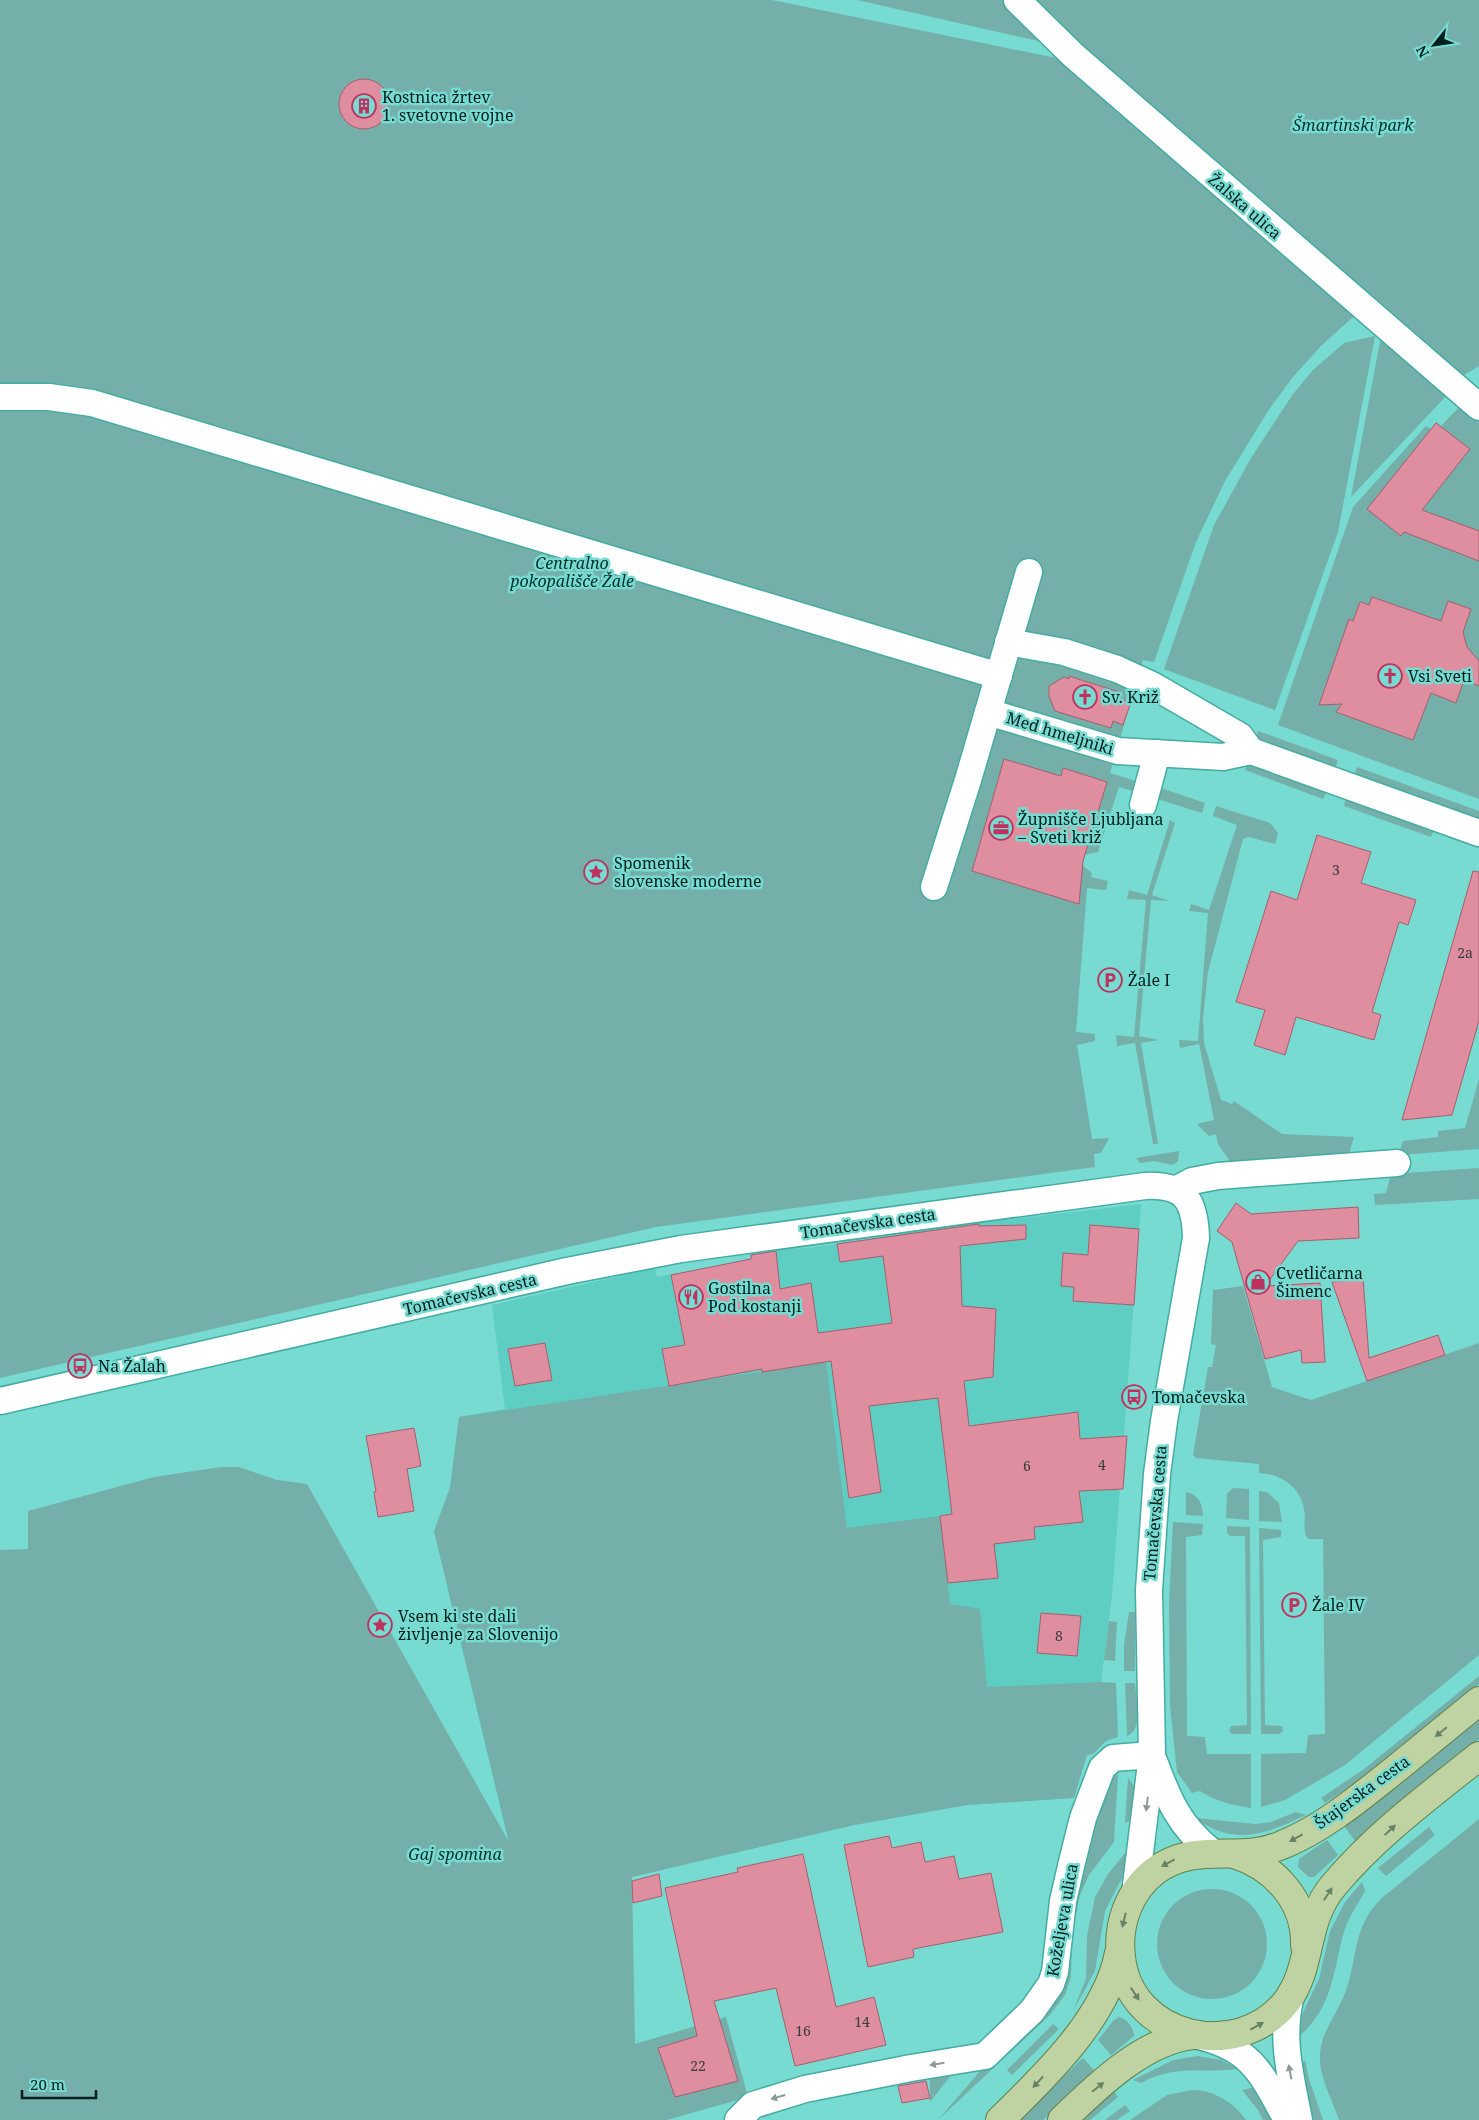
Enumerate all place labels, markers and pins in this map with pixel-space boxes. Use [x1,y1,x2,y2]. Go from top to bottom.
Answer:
place label: Kostnica žrtev 1. svetovne vojne [382,86,514,126]
building icon: Kostnica žrtev 1. svetovne vojne [351,93,377,119]
church icon: Vsi Sveti [1377,663,1403,689]
place label: Vsi Sveti [1408,665,1472,687]
church icon: Sv. Križ [1072,684,1098,710]
place label: Sv. Križ [1102,686,1159,708]
place label: Župnišče Ljubljana – Sveti križ [1017,808,1164,848]
office icon: Župnišče Ljubljana – Sveti križ [988,815,1014,841]
place label: Spomenik slovenske moderne [614,852,762,892]
place icon: Spomenik slovenske moderne [583,859,609,885]
parking icon: Žale I [1097,967,1123,993]
place label: Žale I [1128,969,1170,991]
place label: Cvetličarna Šimenc [1276,1262,1363,1302]
shop icon: Cvetličarna Šimenc [1245,1269,1271,1295]
place label: Gostilna Pod kostanji [708,1277,801,1317]
restaurant icon: Gostilna Pod kostanji [678,1284,704,1310]
bus stop icon: Na Žalah [67,1353,93,1379]
place label: Na Žalah [98,1355,166,1377]
bus stop icon: Tomačevska [1121,1384,1147,1410]
place label: Tomačevska [1152,1386,1246,1408]
parking icon: Žale IV [1281,1592,1307,1618]
place label: Žale IV [1312,1594,1365,1616]
place label: Vsem ki ste dali življenje za Slovenijo [398,1605,558,1645]
place icon: Vsem ki ste dali življenje za Slovenijo [367,1612,393,1638]

